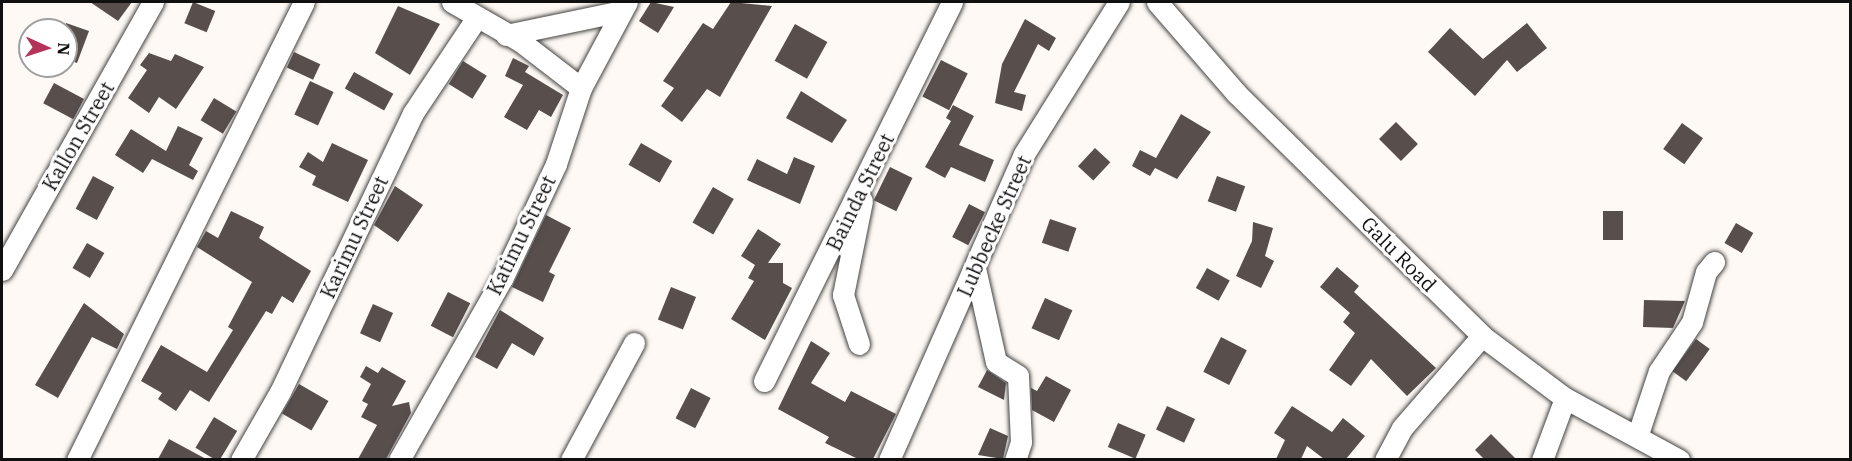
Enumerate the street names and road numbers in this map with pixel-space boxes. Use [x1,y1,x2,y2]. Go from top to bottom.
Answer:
street label: Kallon Street [37,77,119,195]
street label: Bainda Street [821,130,899,254]
street label: Lubbecke Street [952,152,1036,300]
street label: Katimu Street [482,171,560,299]
street label: Karimu Street [315,172,393,302]
street label: Galu Road [1356,211,1442,297]

